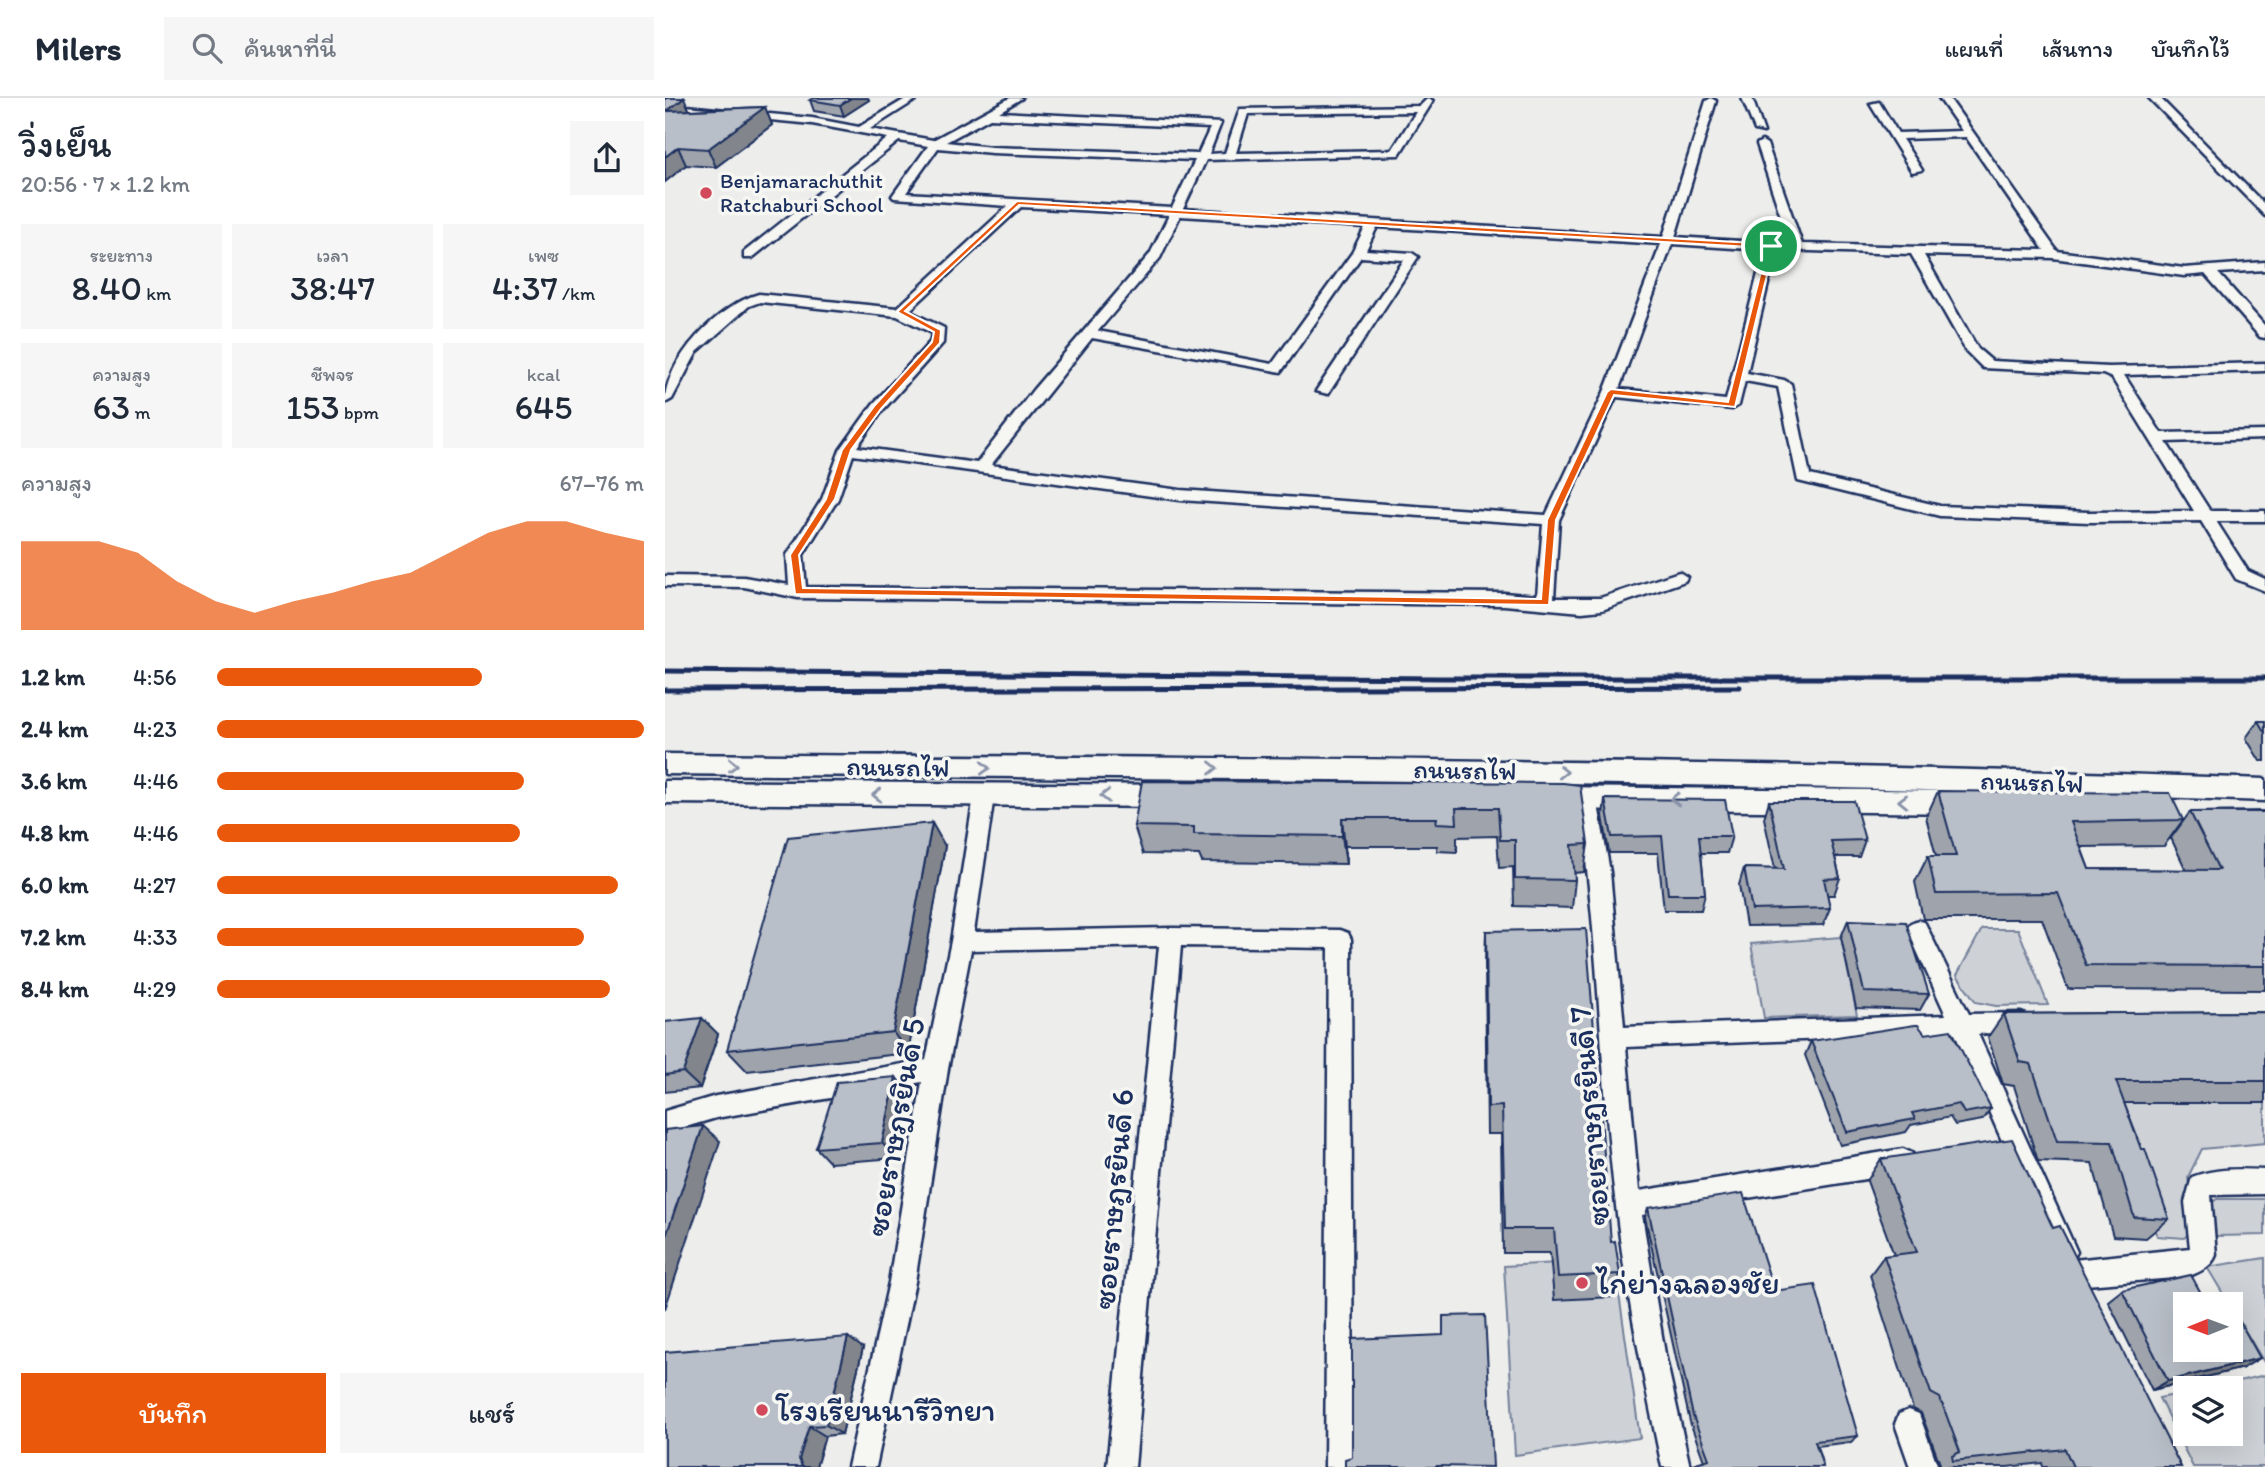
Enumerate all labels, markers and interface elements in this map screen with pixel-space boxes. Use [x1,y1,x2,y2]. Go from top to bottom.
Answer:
search box [164,17,654,80]
text: Milers [35,29,122,68]
icon: search [188,29,226,67]
text: ค้นหาที่นี่ [244,32,336,64]
text: แผนที่ [1944,34,2003,63]
text: เส้นทาง [2041,34,2113,63]
text: บันทึกไว้ [2151,34,2230,63]
text: วิ่งเย็น [21,121,112,167]
button: share [570,121,644,195]
place label: Benjamarachuthit Ratchaburi School [720,168,883,217]
text: 20:56 · 7 × 1.2 km [21,170,190,198]
marker: Benjamarachuthit Ratchaburi School [698,185,714,201]
pin [1741,216,1801,276]
icon: arrive [1752,227,1790,265]
text: ระยะทาง [90,244,153,267]
text: เวลา [316,244,349,267]
text: เพซ [528,244,559,267]
text: 8.40 [72,267,142,309]
text: 38:47 [290,267,375,309]
text: 4:37 [492,267,558,309]
text: km [142,282,171,305]
text: /km [558,282,595,305]
text: ความสูง [92,363,151,386]
text: ชีพจร [311,363,354,386]
text: kcal [527,363,560,386]
text: 63 [93,386,130,428]
text: 153 [286,386,340,428]
text: 645 [515,386,572,428]
text: m [130,401,150,424]
text: bpm [340,401,379,424]
text: ความสูง [21,469,92,497]
text: 67–76 m [559,469,644,497]
text: 1.2 km [21,663,85,691]
text: 4:56 [133,663,177,691]
text: 2.4 km [21,715,88,743]
text: 4:23 [133,715,177,743]
street label: ถนนรถไฟ [846,750,950,784]
street label: ถนนรถไฟ [1413,753,1517,787]
one-way arrow [728,757,739,773]
one-way arrow [1207,760,1218,775]
one-way arrow [980,761,991,776]
one-way arrow [1557,764,1568,779]
street label: ถนนรถไฟ [1980,764,2084,800]
text: 3.6 km [21,767,87,795]
text: 4:46 [133,767,178,795]
one-way arrow [872,787,883,802]
one-way arrow [1099,788,1110,804]
one-way arrow [1670,791,1680,807]
one-way arrow [1897,794,1908,809]
text: 4.8 km [21,819,89,847]
text: 4:46 [133,819,178,847]
text: 6.0 km [21,871,89,899]
text: 4:27 [133,871,176,899]
text: 7.2 km [21,923,86,951]
text: 4:33 [133,923,178,951]
text: 8.4 km [21,975,89,1003]
text: 4:29 [133,975,177,1003]
street label: ซอยราษฎรยินดี 7 [1560,1005,1618,1227]
street label: ซอยราษฎรยินดี 5 [857,1015,933,1239]
street label: ซอยราษฎรยินดี 6 [1084,1087,1142,1311]
place label: ไก่ย่างฉลองชัย [1595,1264,1779,1302]
marker: ไก่ย่างฉลองชัย [1574,1275,1590,1291]
north arrow [2173,1292,2243,1362]
map controls [2173,1292,2243,1446]
button: บันทึก [21,1373,326,1453]
button: แชร์ [340,1373,644,1453]
button: layers [2173,1376,2243,1446]
place label: โรงเรียนนารีวิทยา [775,1391,995,1429]
marker: โรงเรียนนารีวิทยา [754,1402,770,1418]

